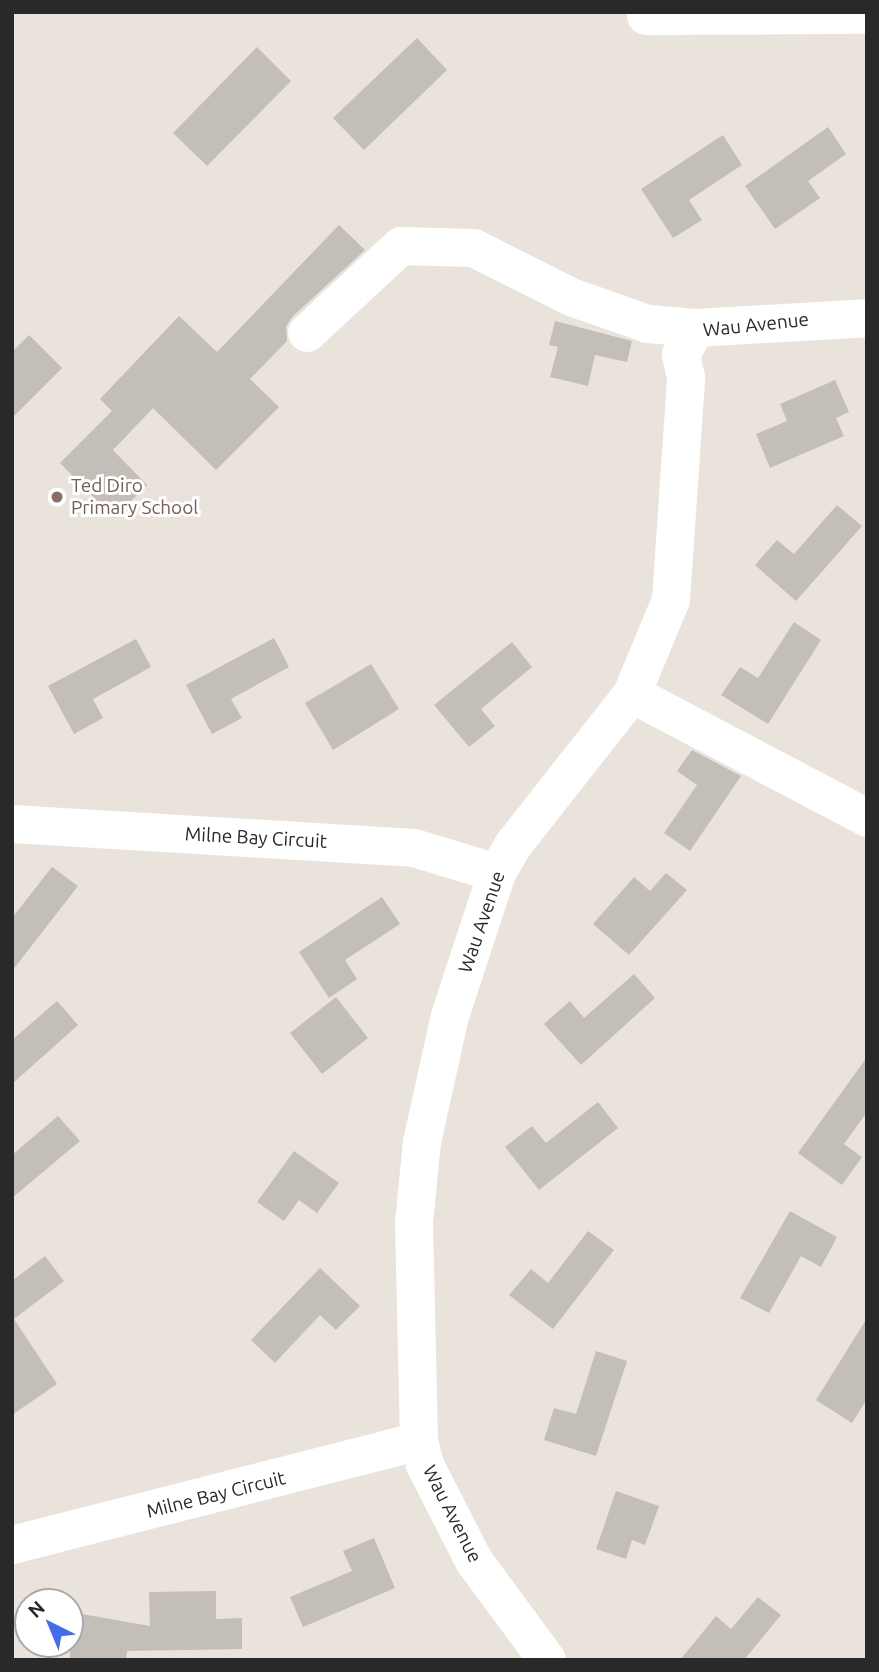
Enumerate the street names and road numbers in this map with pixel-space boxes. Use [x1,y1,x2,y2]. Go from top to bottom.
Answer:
street label: Wau Avenue [702,308,810,342]
street label: Milne Bay Circuit [184,823,328,853]
street label: Wau Avenue [454,868,510,976]
street label: Wau Avenue [418,1462,486,1566]
street label: Milne Bay Circuit [144,1467,288,1523]

